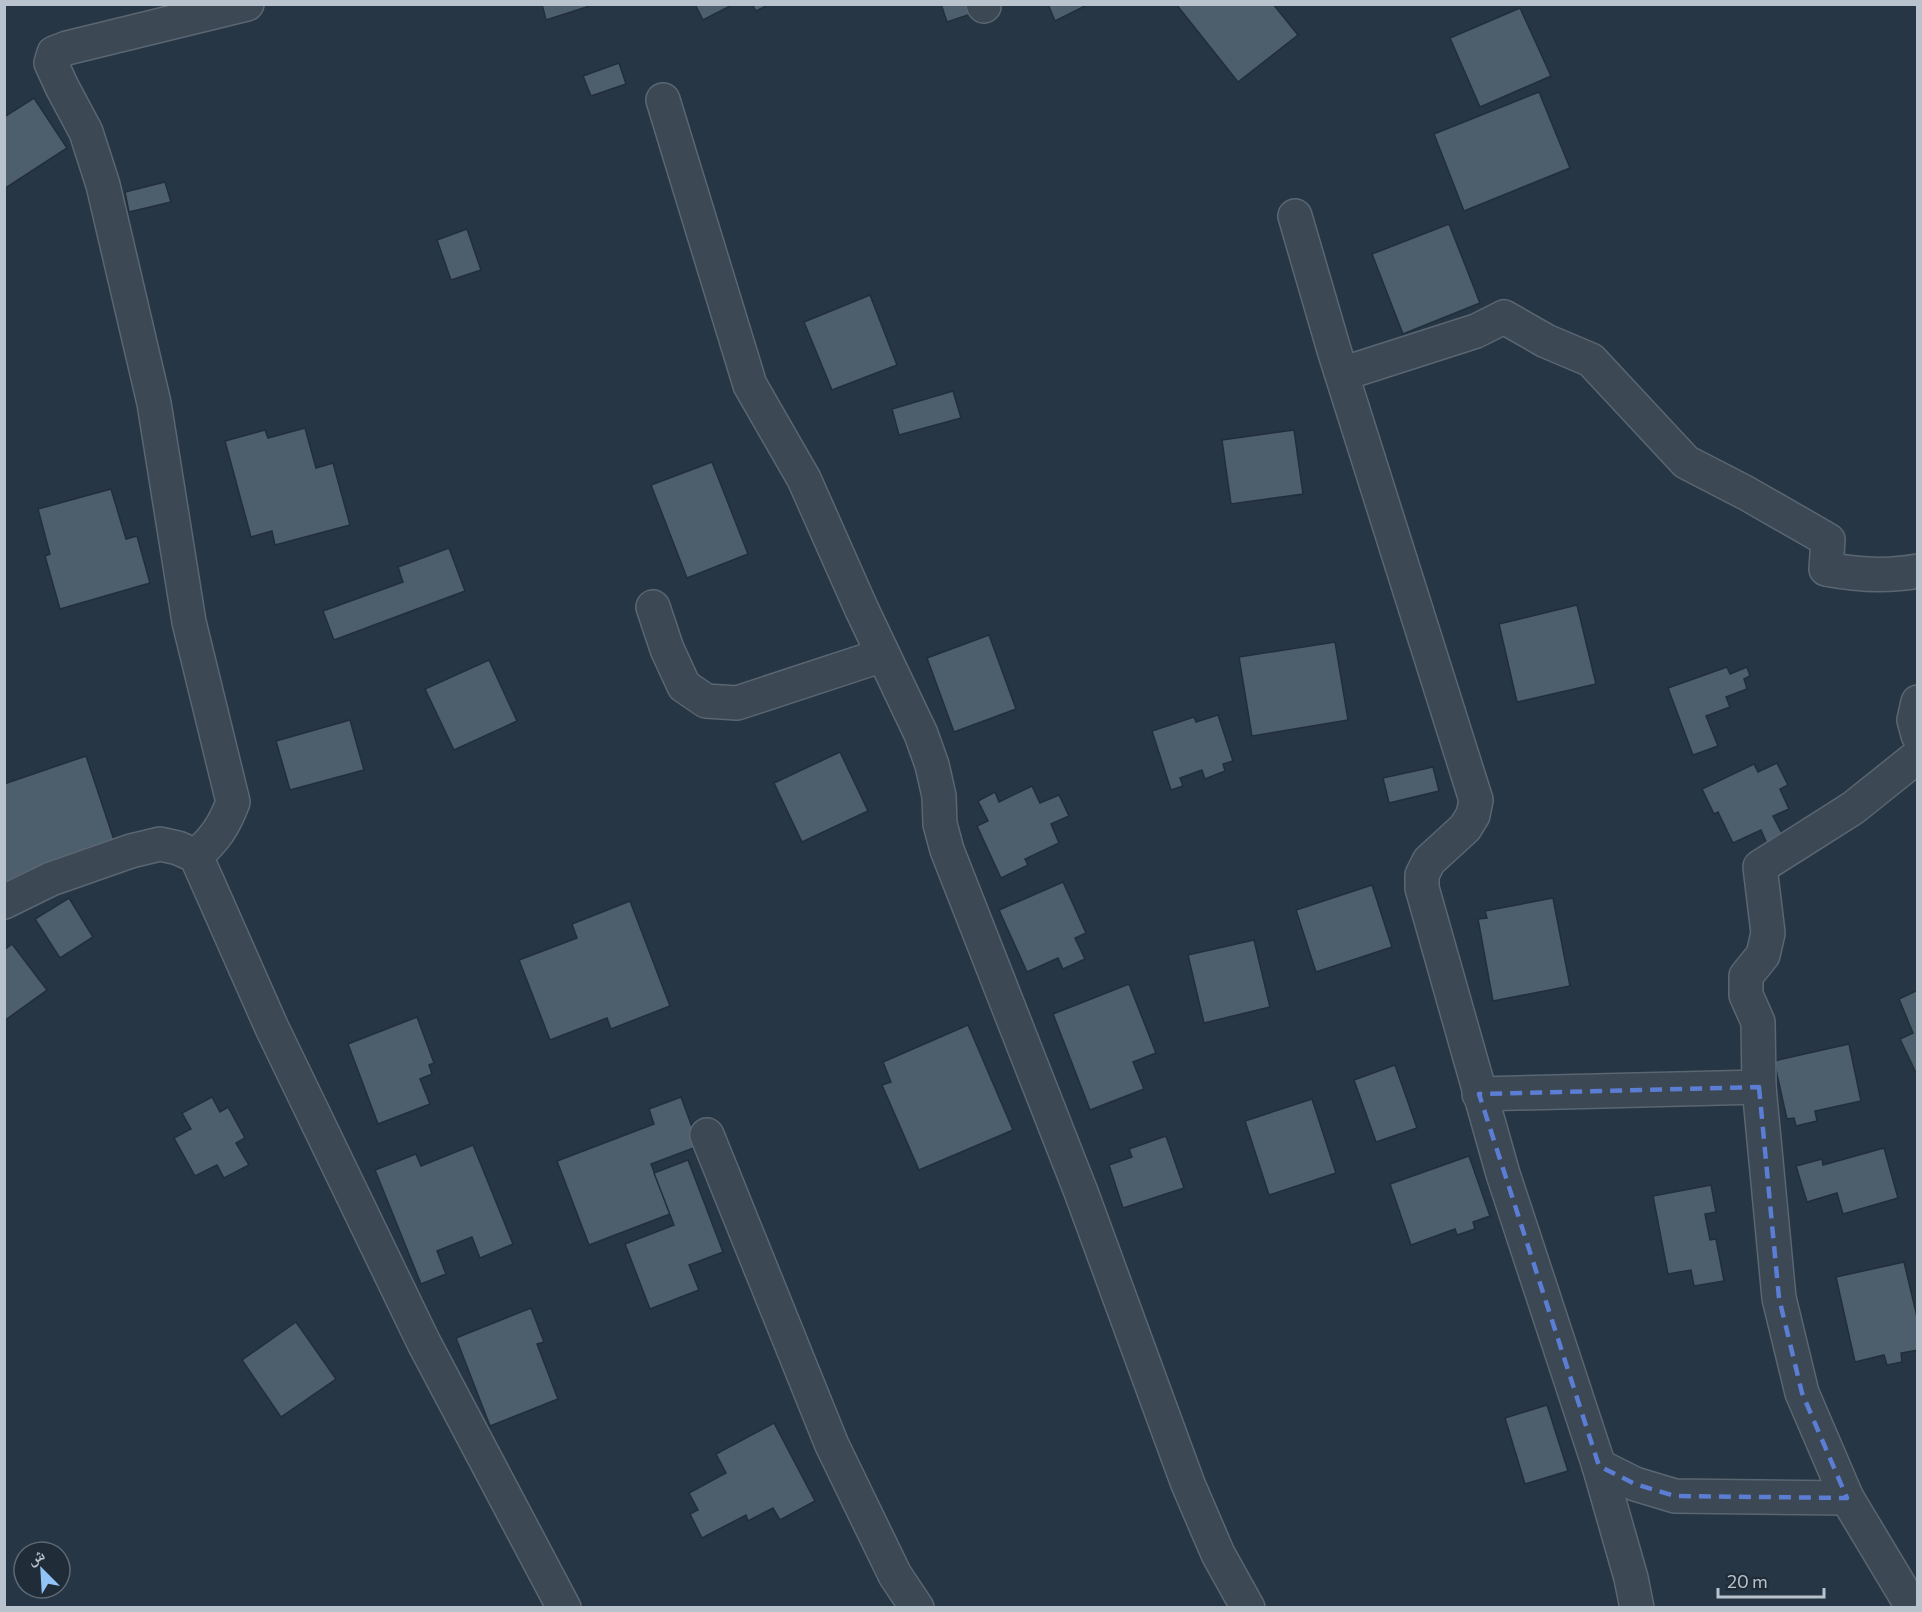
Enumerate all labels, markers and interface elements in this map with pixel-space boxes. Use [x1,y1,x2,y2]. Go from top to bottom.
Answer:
north arrow [12,1540,72,1600]
text: ش [24,1544,48,1569]
scale bar [1718,1561,1824,1599]
text: 20 m [1727,1570,1768,1592]

